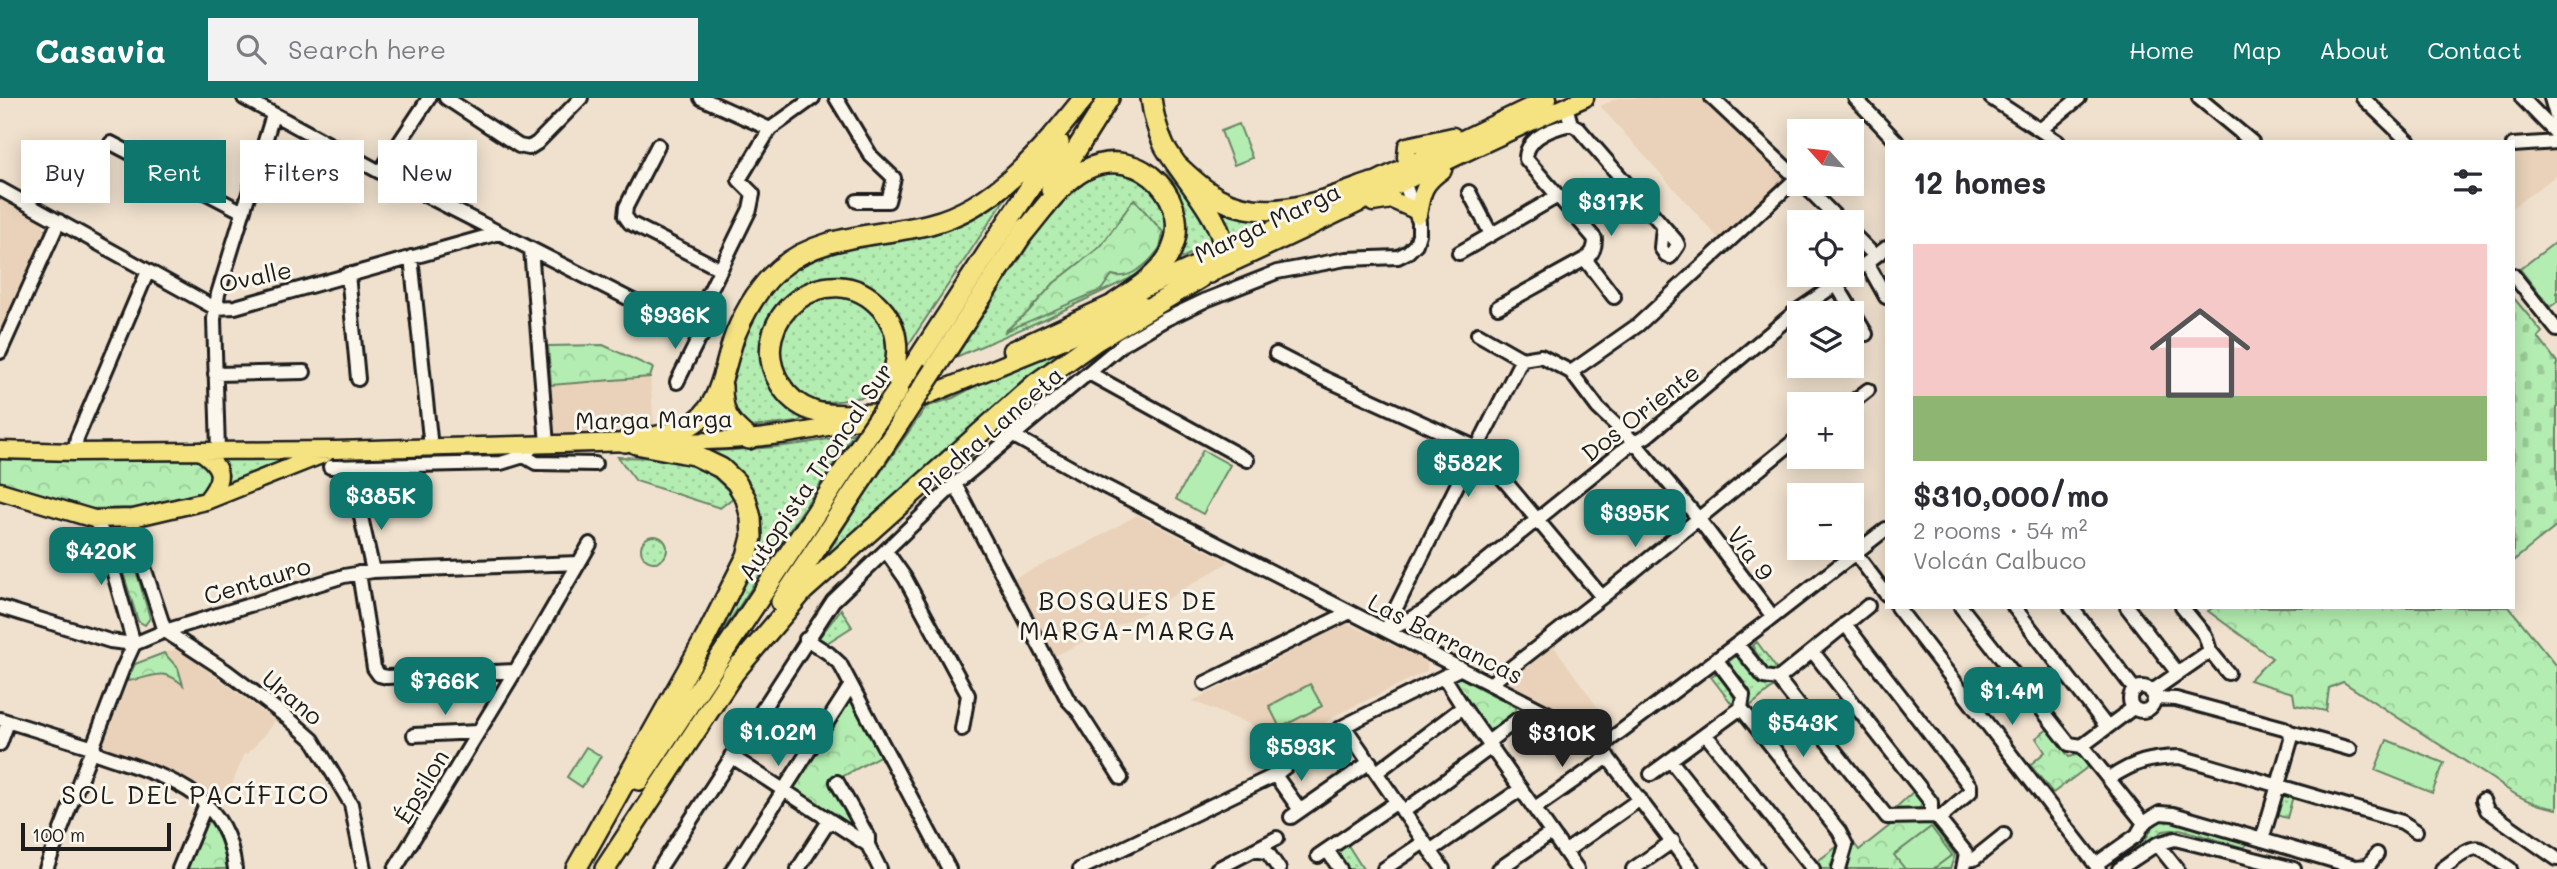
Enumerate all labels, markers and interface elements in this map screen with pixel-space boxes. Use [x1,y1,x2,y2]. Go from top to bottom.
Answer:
search box [208,18,698,81]
text: Casavia [35,28,166,71]
icon: search [232,30,270,68]
text: Search here [288,32,446,66]
text: Home [2129,34,2194,65]
text: Map [2232,34,2281,65]
text: About [2319,34,2389,65]
text: Contact [2427,34,2522,65]
north arrow [1787,119,1864,196]
map controls [1787,119,1864,560]
chip: Buy [21,140,110,203]
chip: Rent [124,140,226,203]
chip: Filters [240,140,364,203]
chip: New [378,140,477,203]
text: 12 homes [1913,162,2046,202]
icon: filters [2449,163,2487,201]
street label: Marga Marga [1189,175,1345,269]
pin: $317K [1562,178,1660,238]
text: $317K [1578,186,1644,216]
button: locate [1787,210,1864,287]
street label: Ovalle [216,253,294,299]
icon: home [2137,290,2263,416]
pin: $936K [626,292,724,351]
text: $936K [640,299,710,329]
button: layers [1787,301,1864,378]
street label: Autopista Troncal Sur [731,356,899,586]
street label: Dos Oriente [1574,356,1706,468]
street label: Piedra Lanceta [911,359,1069,501]
button: + [1787,392,1864,469]
street label: Marga Marga [575,402,733,436]
pin: $582K [1419,440,1517,499]
text: $582K [1433,447,1503,477]
pin: $385K [332,472,430,532]
text: $310,000/mo [1913,475,2109,515]
text: $385K [346,480,416,510]
button: − [1787,483,1864,560]
pin: $395K [1586,490,1684,549]
text: $395K [1600,497,1670,527]
text: 2 rooms · 54 m² [1913,515,2088,545]
street label: Vía 9 [1721,520,1781,586]
pin: $420K [52,528,150,587]
text: $420K [65,535,137,565]
text: Volcán Calbuco [1913,545,2086,575]
street label: Centauro [200,549,314,611]
district label: BOSQUES DE MARGA-MARGA [1019,583,1237,647]
street label: Las Barrancas [1363,586,1529,690]
pin: $766K [396,658,494,717]
street label: Urano [256,662,330,732]
text: $766K [410,665,480,695]
pin: $1.4M [1963,668,2061,727]
text: $1.4M [1980,675,2044,705]
pin: $543K [1754,700,1852,759]
text: $543K [1767,707,1839,737]
pin: $1.02M [721,708,835,768]
pin: $310K [1513,710,1611,769]
text: $1.02M [739,716,817,746]
text: $310K [1528,717,1596,747]
pin: $593K [1252,724,1350,783]
text: $593K [1266,731,1336,761]
street label: Épsilon [387,743,455,829]
district label: SOL DEL PACÍFICO [61,777,331,811]
scale bar [21,820,172,852]
text: 100 m [32,822,85,847]

